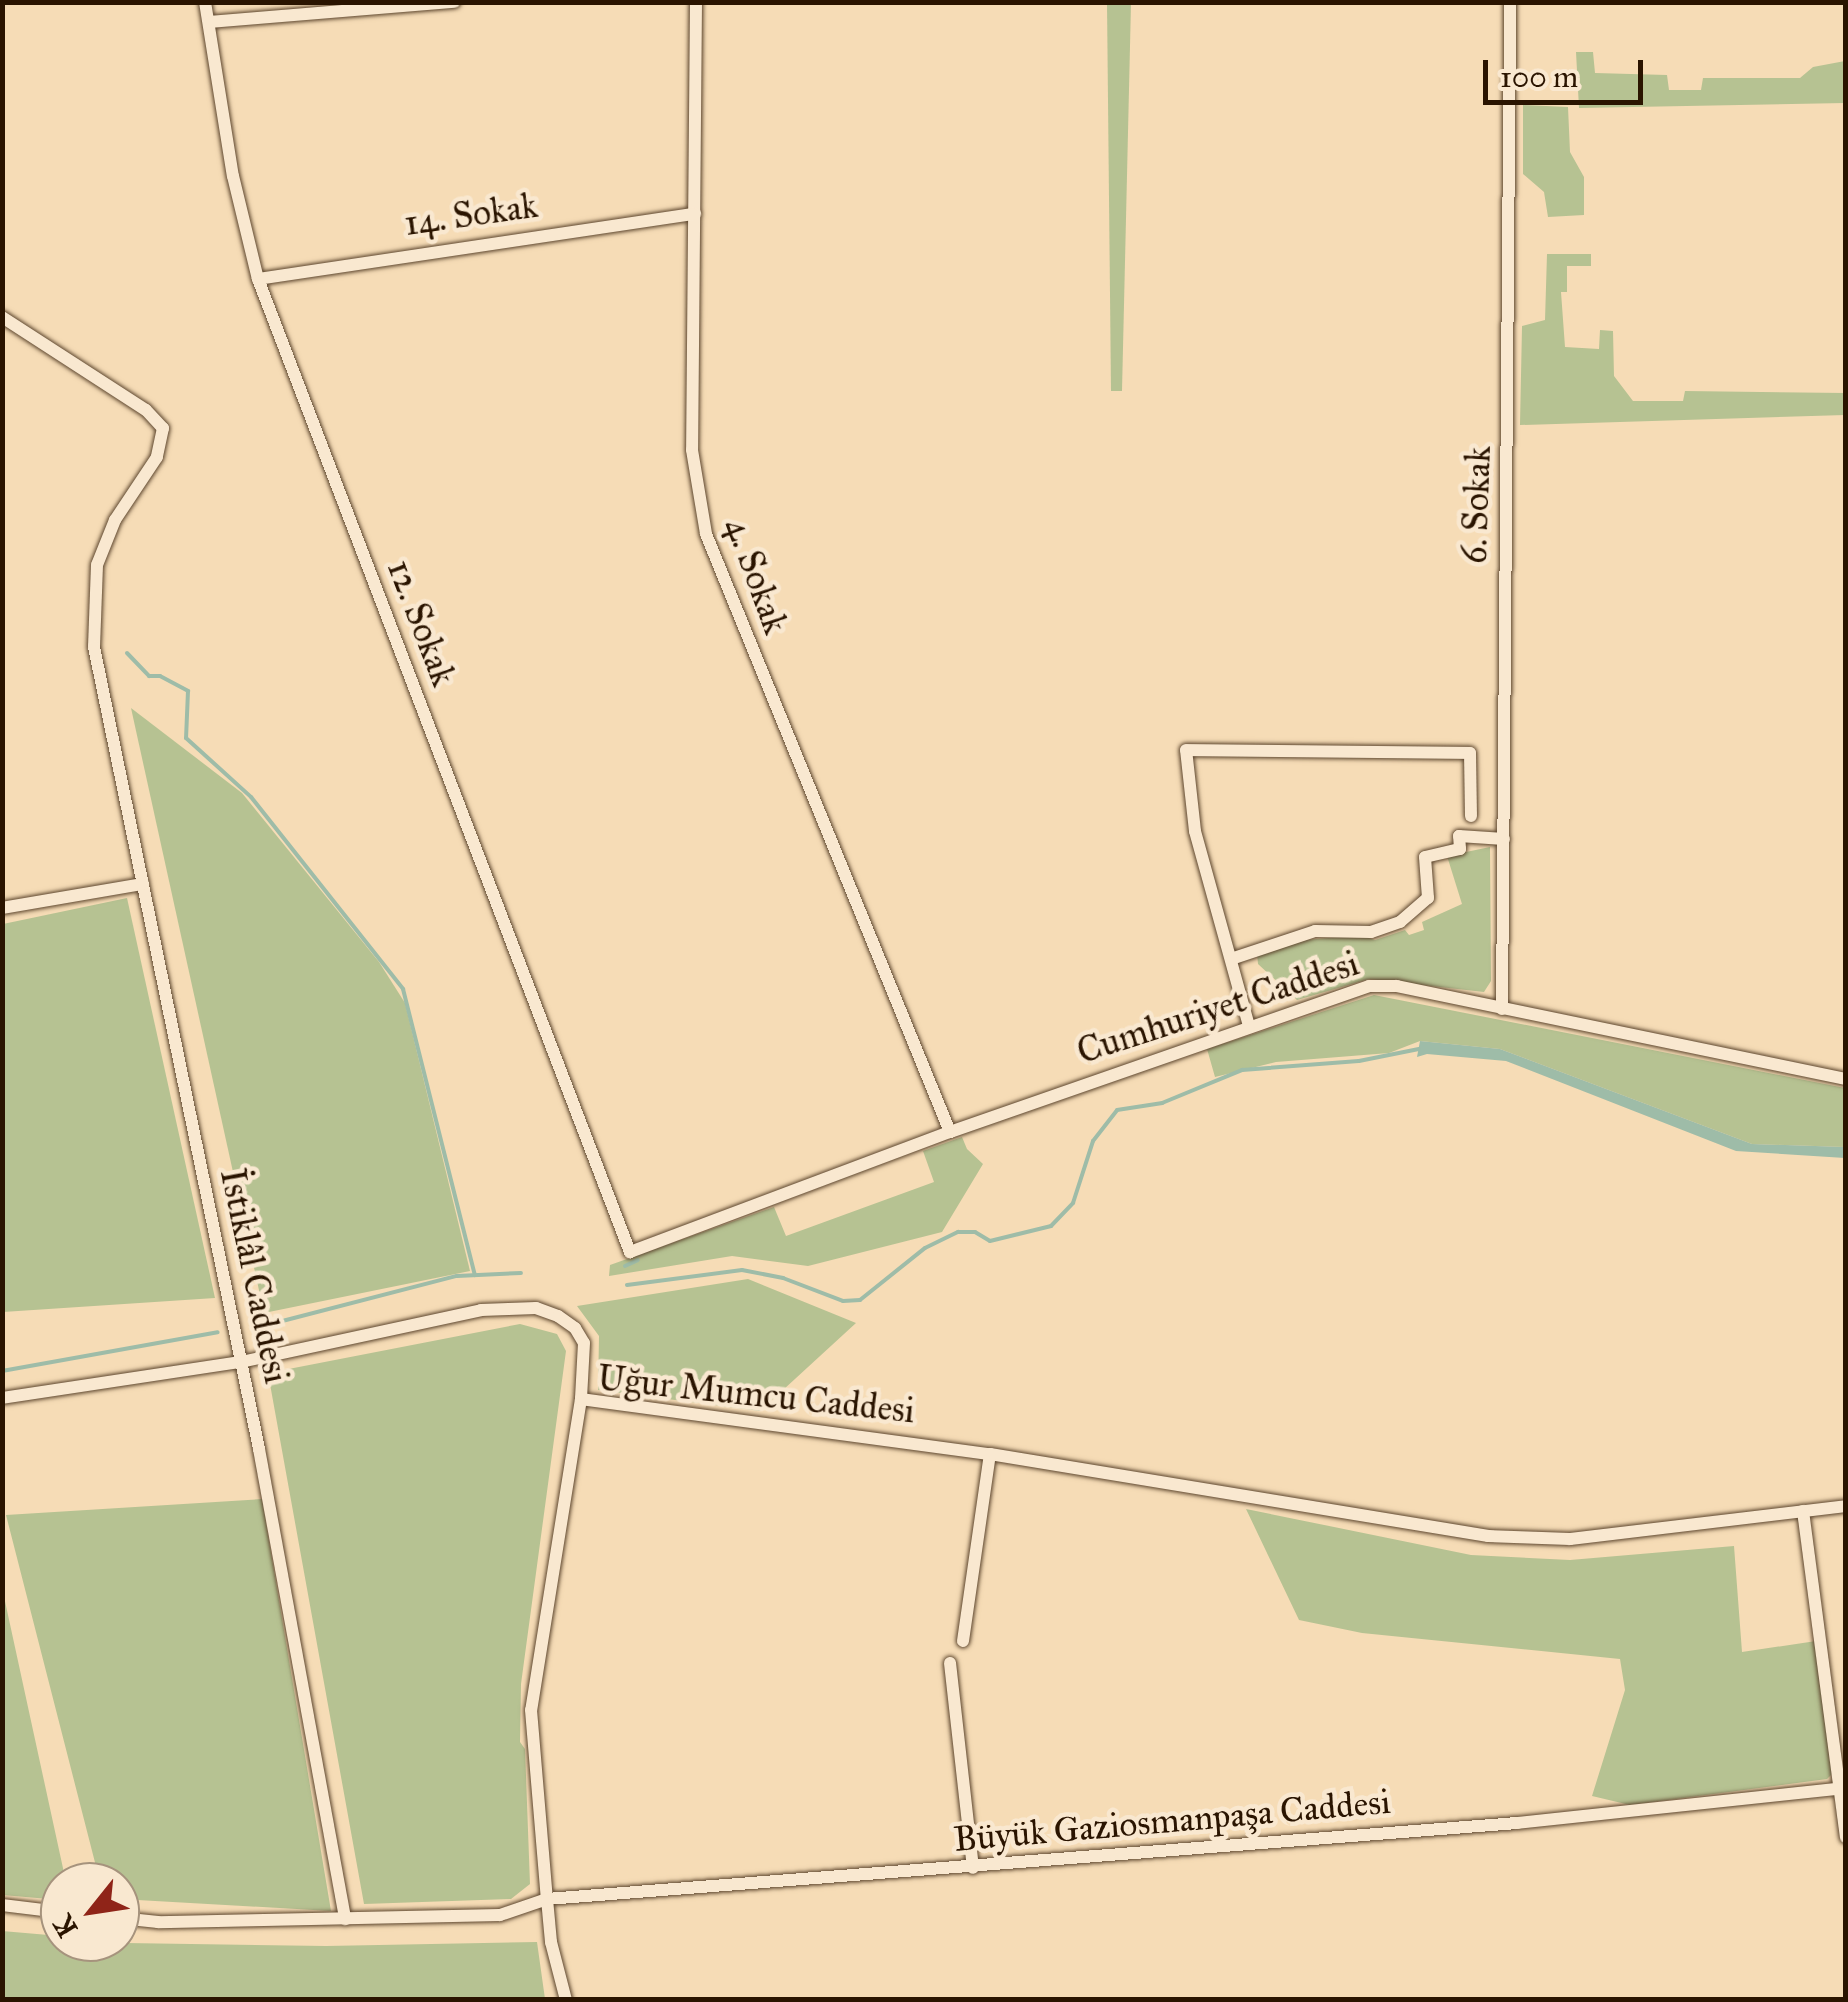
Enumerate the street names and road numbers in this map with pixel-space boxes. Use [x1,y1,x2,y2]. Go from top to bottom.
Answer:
street label: 14. Sokak [402,185,540,245]
street label: 6. Sokak [1454,445,1500,565]
street label: 4. Sokak [716,512,796,640]
street label: 12. Sokak [378,554,464,692]
street label: Cumhuriyet Caddesi [1072,943,1364,1073]
street label: İstiklâl Caddesi [211,1165,297,1387]
street label: Uğur Mumcu Caddesi [595,1357,917,1433]
street label: Büyük Gaziosmanpaşa Caddesi [952,1781,1392,1861]

